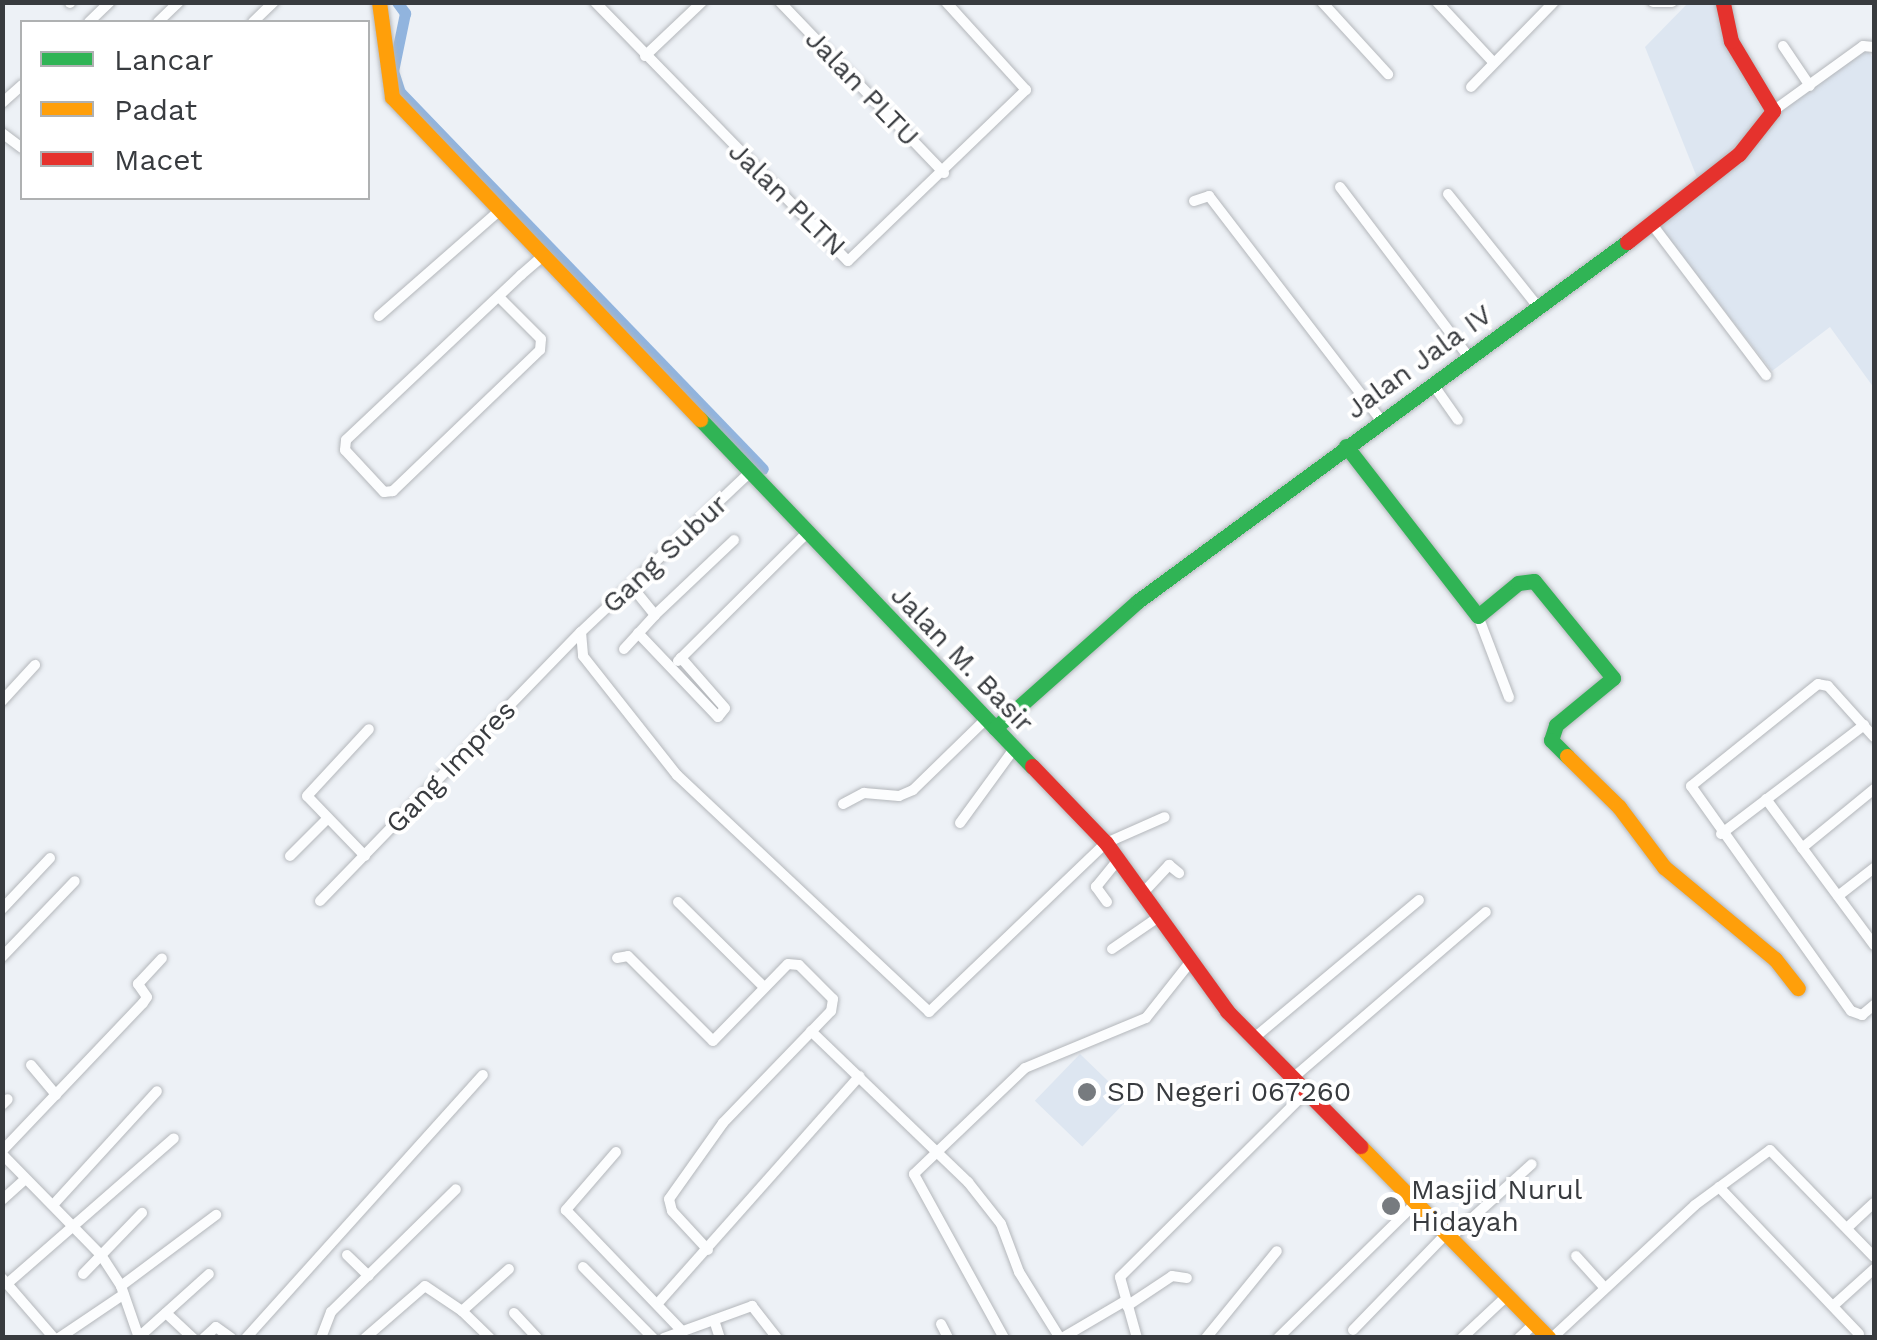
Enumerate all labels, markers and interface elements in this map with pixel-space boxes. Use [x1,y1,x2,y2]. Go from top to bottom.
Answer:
legend [20,20,370,200]
street label: Jalan PLTU [798,23,926,153]
text: Lancar [114,42,214,77]
text: Padat [114,92,197,127]
street label: Jalan PLTN [721,135,853,263]
text: Macet [114,142,203,177]
street label: Jalan Jala IV [1339,297,1499,427]
street label: Gang Subur [595,487,735,621]
street label: Jalan M. Basir [884,579,1040,739]
street label: Gang Impres [379,693,523,841]
place label: SD Negeri 067260 [1107,1075,1351,1109]
marker: SD Negeri 067260 [1076,1081,1098,1103]
place label: Masjid Nurul Hidayah [1411,1173,1582,1239]
marker: Masjid Nurul Hidayah [1380,1195,1402,1217]

